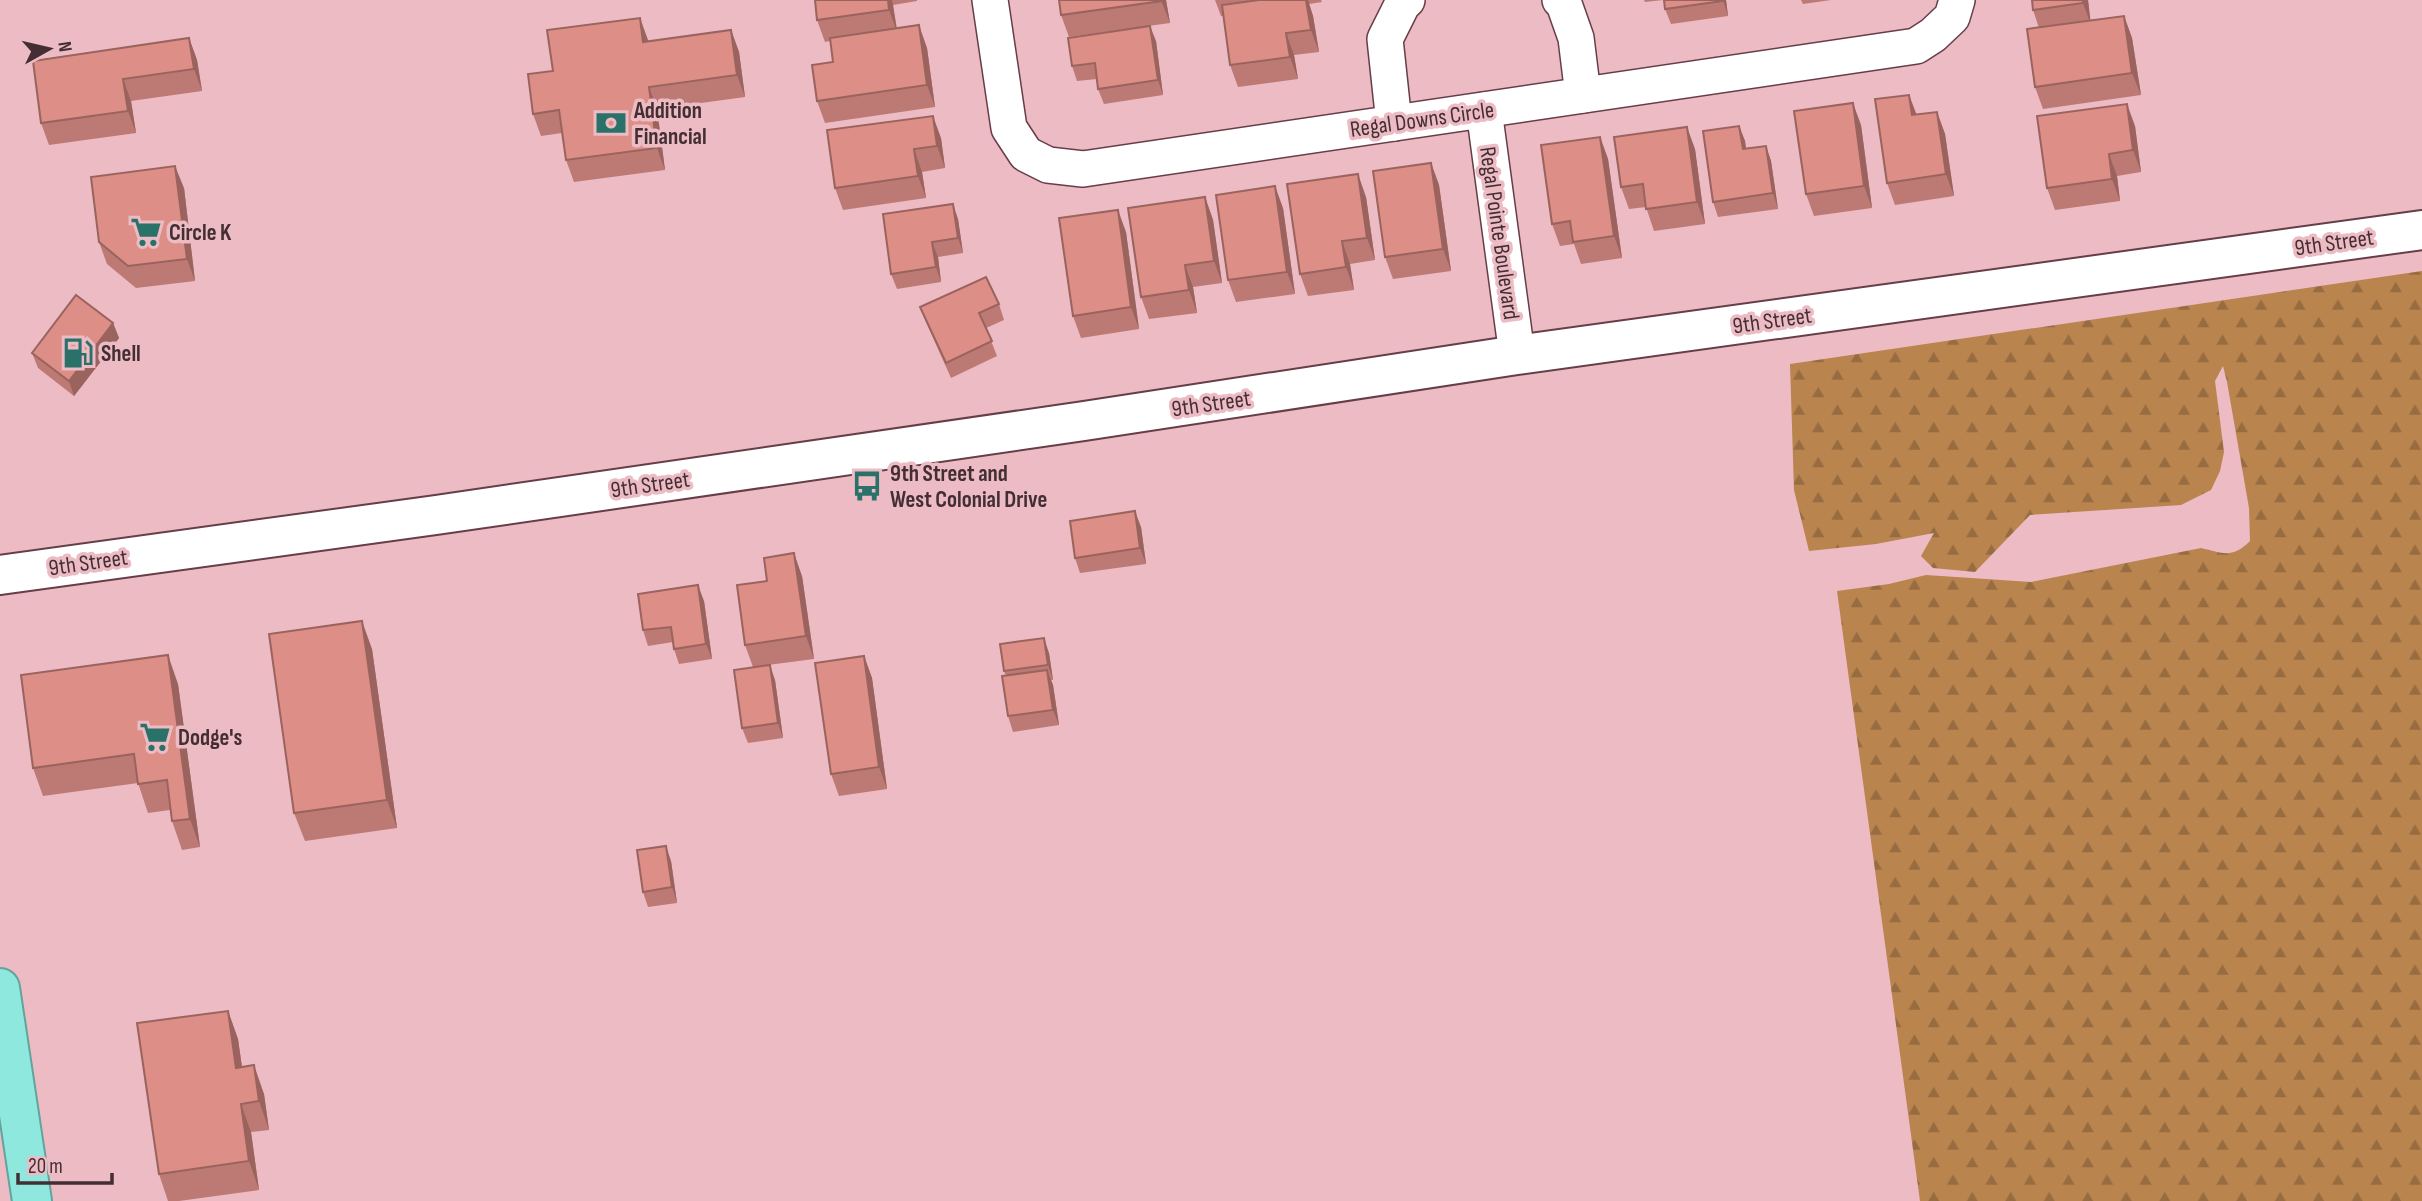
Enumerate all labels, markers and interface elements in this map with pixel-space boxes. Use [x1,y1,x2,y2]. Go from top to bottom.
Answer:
north arrow [14,14,84,84]
text: N [52,40,76,53]
street label: Regal Downs Circle [1348,96,1496,144]
place label: Addition Financial [633,97,707,151]
bank icon: Addition Financial [594,106,628,140]
street label: Regal Pointe Boulevard [1473,145,1525,322]
supermarket icon: Circle K [129,215,163,249]
place label: Circle K [169,219,232,247]
street label: 9th Street [2293,224,2375,262]
street label: 9th Street [1731,302,1813,340]
fuel station icon: Shell [61,336,95,370]
place label: Shell [101,340,141,368]
street label: 9th Street [1170,385,1252,423]
place label: 9th Street and West Colonial Drive [890,460,1047,514]
street label: 9th Street [609,466,691,504]
bus stop icon: 9th Street and West Colonial Drive [850,469,884,503]
street label: 9th Street [47,544,129,582]
supermarket icon: Dodge's [138,720,172,754]
place label: Dodge's [178,724,242,752]
scale bar [18,1142,112,1186]
text: 20 m [28,1154,63,1179]

